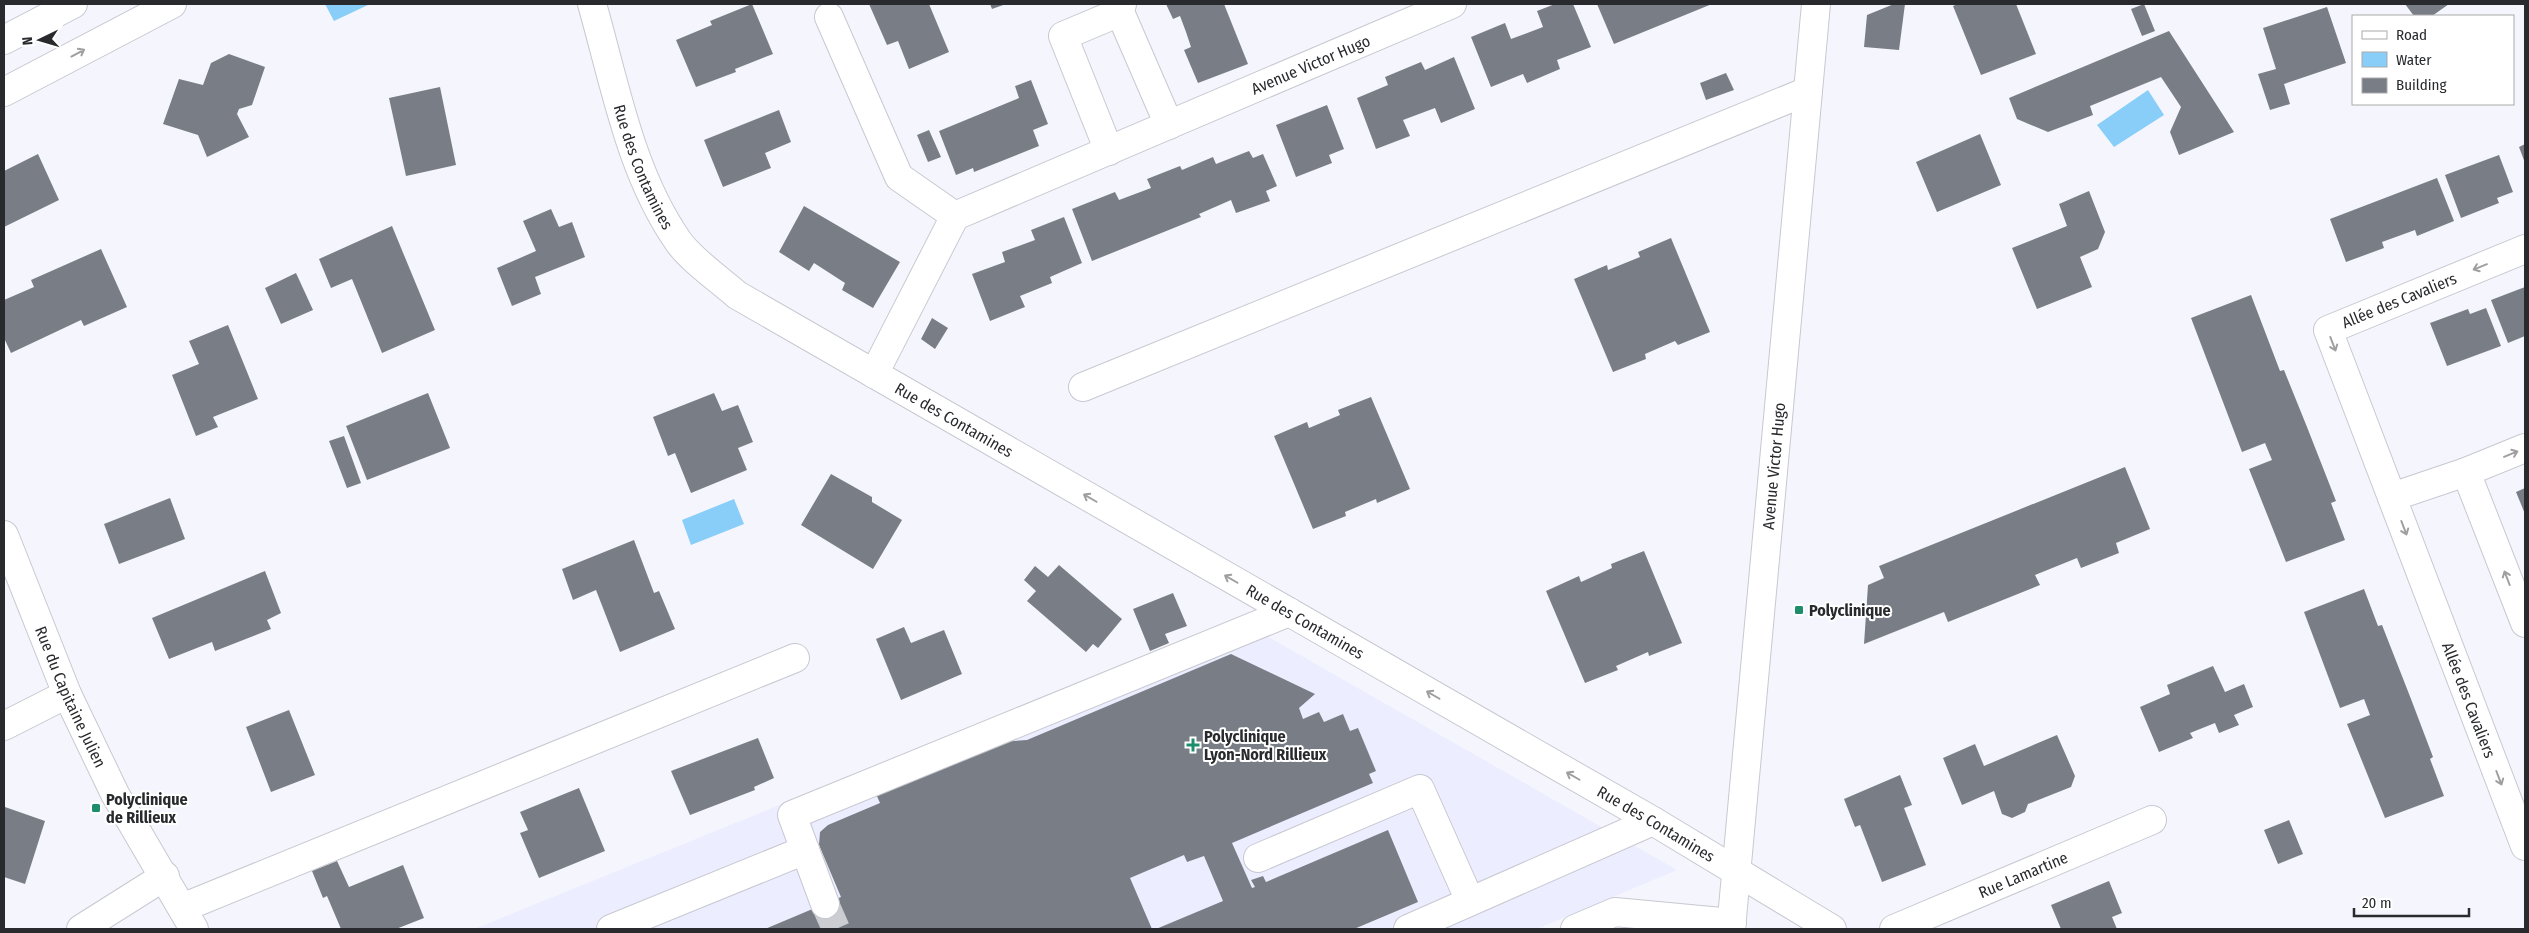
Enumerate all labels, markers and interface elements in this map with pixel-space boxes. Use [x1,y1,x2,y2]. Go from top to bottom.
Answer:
north arrow [15,15,65,65]
legend [2352,15,2514,105]
text: Road [2396,26,2427,44]
street label: Avenue Victor Hugo [1248,31,1373,99]
text: N [19,36,36,46]
one-way arrow [70,48,85,57]
text: Water [2396,51,2432,69]
text: Building [2396,76,2447,94]
street label: Rue des Contamines [610,102,677,233]
one-way arrow [2473,263,2488,273]
street label: Allée des Cavaliers [2339,269,2459,332]
one-way arrow [2329,336,2338,351]
street label: Rue des Contamines [891,379,1016,462]
street label: Avenue Victor Hugo [1759,402,1789,530]
one-way arrow [2502,449,2518,458]
one-way arrow [1083,493,1098,502]
one-way arrow [2400,520,2409,535]
one-way arrow [2502,571,2512,586]
one-way arrow [1224,573,1239,583]
street label: Rue des Contamines [1243,580,1368,663]
place label: Polyclinique [1809,601,1891,620]
marker: Polyclinique [1793,604,1805,616]
street label: Rue du Capitaine Julien [31,624,110,771]
street label: Allée des Cavaliers [2438,640,2499,761]
one-way arrow [1426,689,1440,699]
place label: Polyclinique Lyon-Nord Rillieux [1204,727,1327,764]
marker: Polyclinique Lyon-Nord Rillieux [1186,738,1200,752]
one-way arrow [1567,770,1581,780]
one-way arrow [2495,770,2504,785]
street label: Rue des Contamines [1594,782,1718,866]
place label: Polyclinique de Rillieux [106,790,188,827]
marker: Polyclinique de Rillieux [90,802,102,814]
street label: Rue Lamartine [1976,848,2071,902]
scale bar [2354,886,2469,918]
text: 20 m [2362,894,2392,912]

